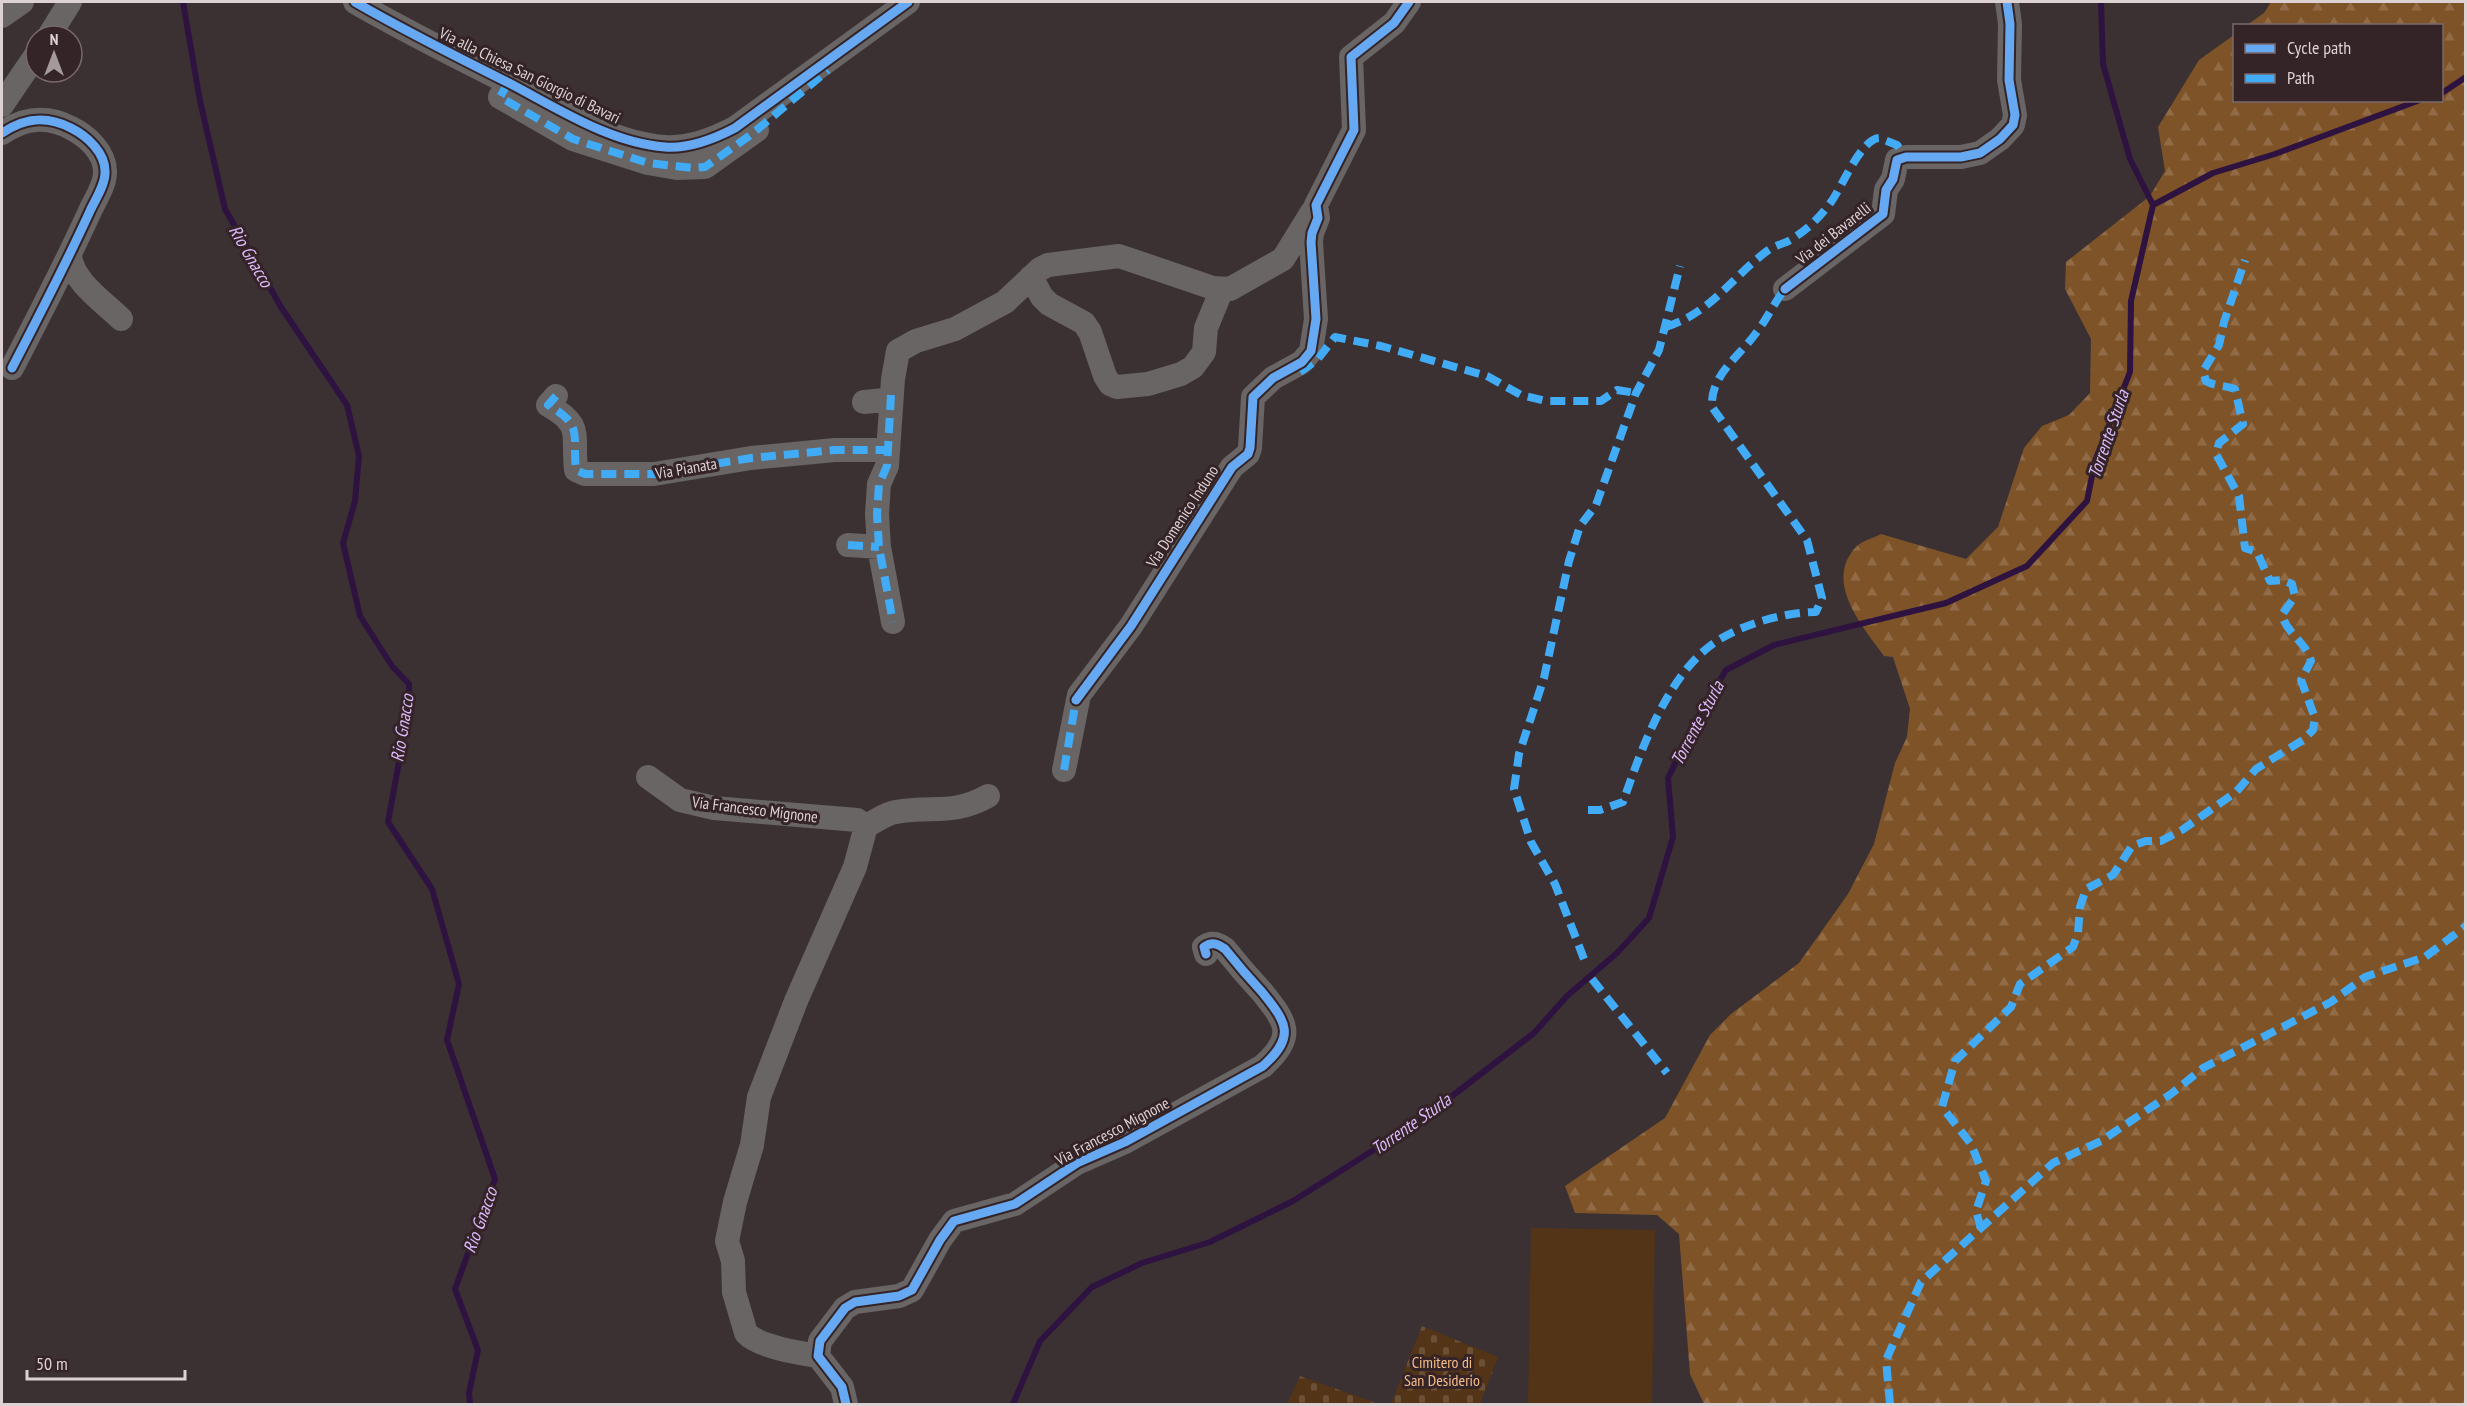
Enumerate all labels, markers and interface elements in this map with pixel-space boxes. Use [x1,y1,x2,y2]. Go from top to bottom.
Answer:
street label: Via alla Chiesa San Giorgio di Bavari [435,22,624,128]
north arrow [24,24,84,84]
legend [2233,24,2443,102]
text: N [50,29,58,49]
text: Cycle path [2287,36,2351,59]
text: Path [2287,66,2315,89]
street label: Via dei Bavarelli [1791,198,1874,269]
water label: Rio Gnacco [224,221,279,292]
water label: Torrente Sturla [2082,386,2134,481]
street label: Via Pianata [653,453,718,483]
street label: Via Domenico Induno [1141,461,1223,572]
water label: Torrente Sturla [1665,676,1729,769]
water label: Rio Gnacco [385,691,419,763]
street label: Via Francesco Mignone [690,791,819,827]
water label: Torrente Sturla [1367,1088,1456,1160]
street label: Via Francesco Mignone [1051,1092,1172,1170]
water label: Rio Gnacco [458,1183,503,1256]
scale bar [27,1343,184,1381]
text: 50 m [36,1352,68,1375]
park label: Cimitero di San Desiderio [1404,1352,1480,1390]

